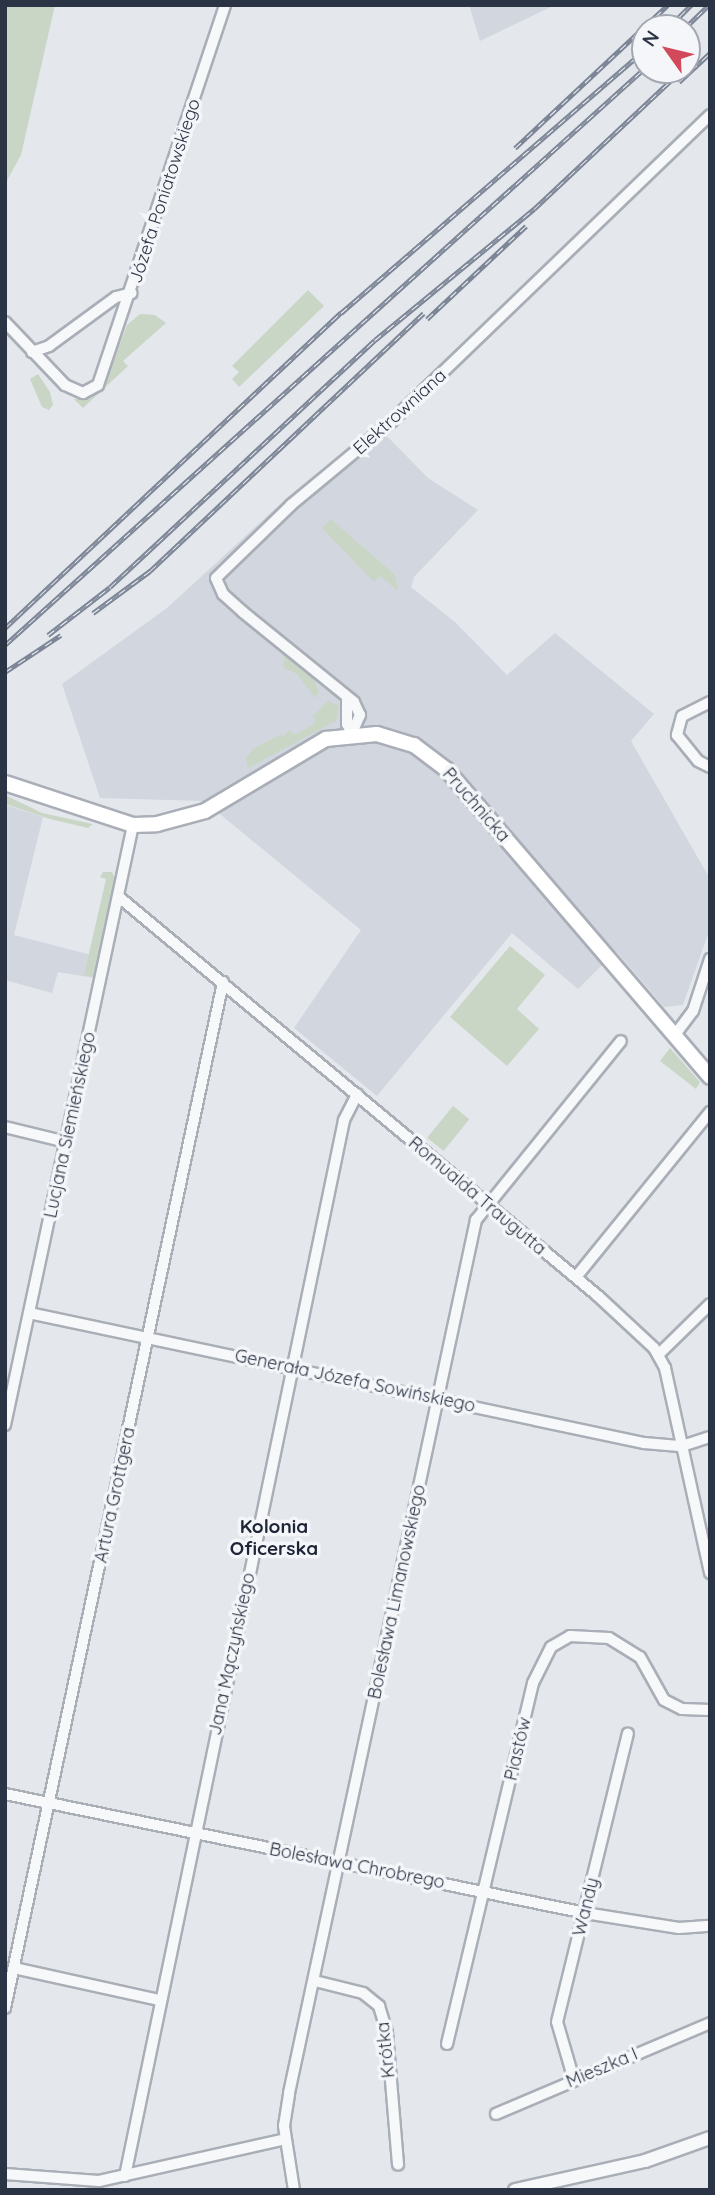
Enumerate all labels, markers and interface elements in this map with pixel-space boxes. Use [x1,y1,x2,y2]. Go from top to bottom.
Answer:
north arrow [631,14,701,84]
text: N [636,26,664,51]
street label: Józefa Poniatowskiego [125,96,205,286]
street label: Elektrowniana [349,365,451,459]
street label: Pruchnicka [438,763,514,847]
street label: Lucjana Siemieńskiego [40,1030,100,1220]
street label: Romualda Traugutta [404,1132,550,1260]
street label: Generała Józefa Sowińskiego [233,1345,477,1417]
street label: Artura Grottgera [90,1425,140,1565]
street label: Bolesława Limanowskiego [364,1483,430,1701]
district label: Kolonia Oficerska [230,1516,318,1560]
street label: Jana Mączyńskiego [204,1571,260,1737]
street label: Piastów [500,1715,536,1783]
street label: Bolesława Chrobrego [267,1838,447,1894]
street label: Wandy [568,1875,604,1939]
street label: Krótka [372,2021,400,2079]
street label: Mieszka I [563,2043,641,2093]

